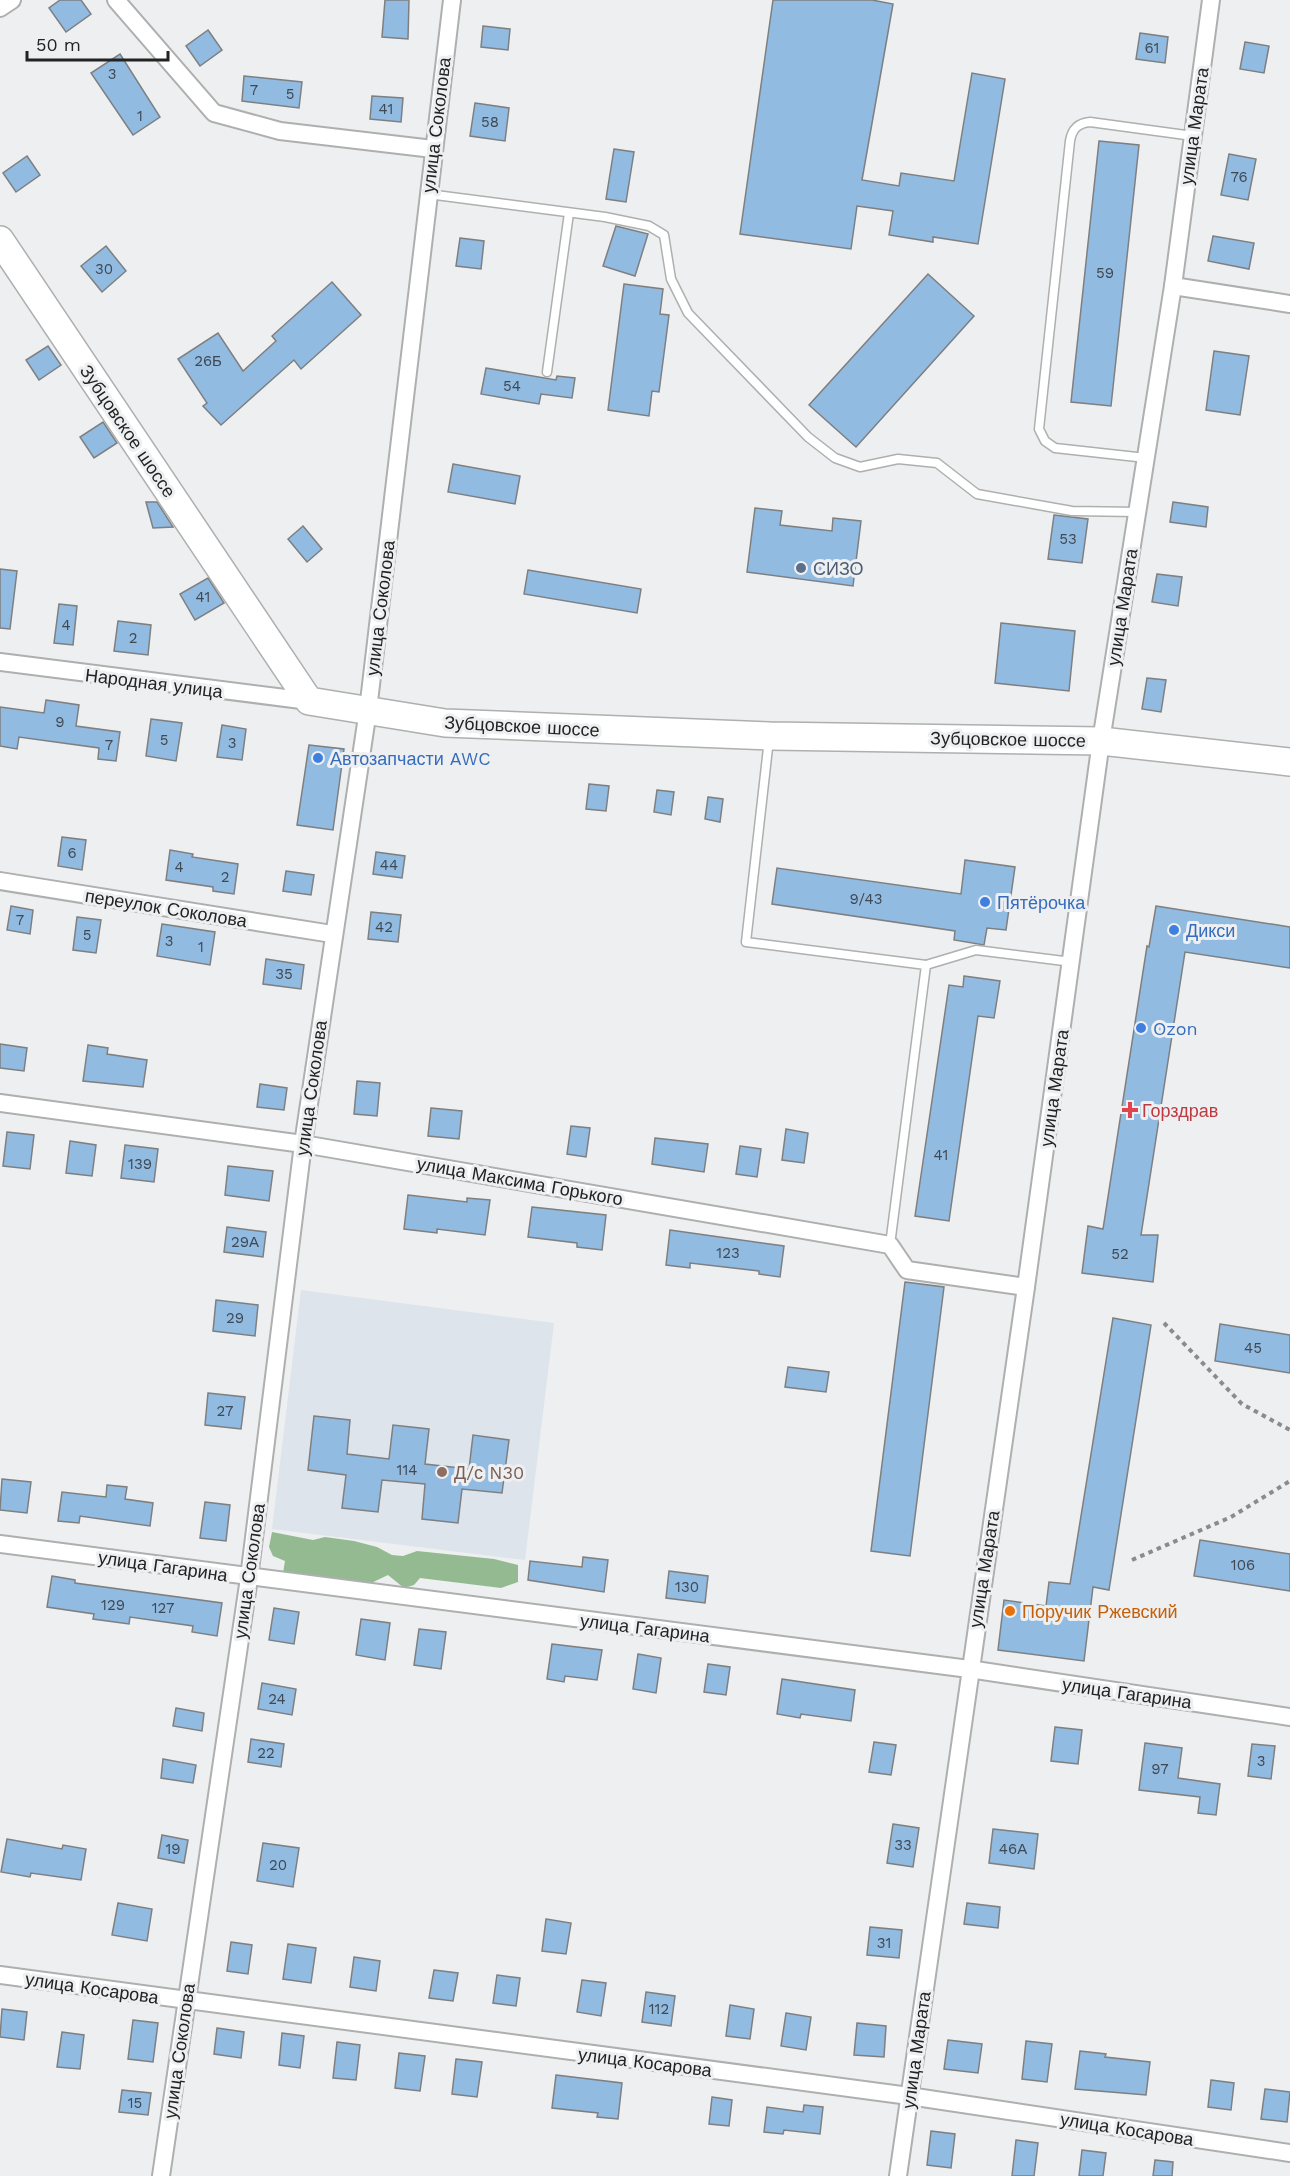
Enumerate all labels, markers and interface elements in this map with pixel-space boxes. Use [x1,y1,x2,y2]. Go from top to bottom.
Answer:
scale bar [27,24,168,62]
text: 50 m [36,34,81,55]
house number: 61 [1145,39,1159,57]
street label: улица Соколова [417,55,455,194]
house number: 3 [108,65,116,83]
street label: улица Марата [1175,65,1213,186]
house number: 7 [250,81,258,99]
house number: 5 [286,85,294,103]
house number: 41 [379,100,393,118]
house number: 1 [137,107,143,125]
house number: 58 [481,113,499,131]
house number: 76 [1230,168,1248,186]
house number: 30 [95,260,113,278]
house number: 59 [1096,264,1114,282]
house number: 26Б [194,352,222,370]
street label: Зубцовское шоссе [76,361,180,501]
house number: 54 [503,377,521,395]
house number: 53 [1059,530,1077,548]
street label: улица Соколова [361,538,399,677]
street label: улица Марата [1102,546,1142,667]
place label: СИЗО [813,558,864,579]
marker: СИЗО [794,561,808,575]
house number: 41 [196,588,210,606]
house number: 4 [61,616,71,634]
house number: 2 [129,629,137,647]
street label: Народная улица [84,664,225,702]
street label: Зубцовское шоссе [444,711,600,741]
house number: 9 [55,713,65,731]
street label: Зубцовское шоссе [930,727,1086,751]
house number: 5 [160,731,168,749]
house number: 3 [228,734,236,752]
house number: 7 [105,736,113,754]
place label: Автозапчасти AWC [330,748,491,769]
marker: Автозапчасти AWC [311,751,325,765]
house number: 6 [67,844,77,862]
house number: 44 [380,856,398,874]
house number: 4 [174,858,184,876]
house number: 2 [221,868,229,886]
street label: переулок Соколова [84,885,249,931]
house number: 9/43 [850,890,882,908]
place label: Пятёрочка [997,892,1086,913]
marker: Пятёрочка [978,895,992,909]
house number: 7 [16,911,24,929]
house number: 42 [375,918,393,936]
place label: Дикси [1186,920,1235,941]
marker: Дикси [1167,923,1181,937]
house number: 5 [83,926,91,944]
house number: 3 [165,932,173,950]
house number: 1 [198,938,204,956]
house number: 35 [275,965,293,983]
street label: улица Соколова [291,1018,331,1157]
place label: Ozon [1153,1018,1198,1039]
marker: Ozon [1134,1021,1148,1035]
street label: улица Марата [1035,1027,1073,1148]
place label: Горздрав [1142,1100,1218,1121]
marker: Горздрав [1123,1103,1137,1117]
house number: 41 [934,1146,948,1164]
street label: улица Максима Горького [415,1153,625,1209]
house number: 139 [128,1155,152,1173]
house number: 29А [231,1233,259,1251]
house number: 123 [716,1244,740,1262]
house number: 52 [1111,1245,1129,1263]
house number: 29 [226,1309,244,1327]
house number: 45 [1244,1339,1262,1357]
house number: 27 [217,1402,233,1420]
house number: 114 [397,1461,417,1479]
place label: Д/с N30 [454,1462,524,1483]
marker: Д/с N30 [435,1465,449,1479]
street label: улица Соколова [229,1501,269,1640]
street label: улица Марата [964,1508,1004,1629]
street label: улица Гагарина [97,1547,230,1586]
house number: 106 [1231,1556,1255,1574]
house number: 130 [675,1578,699,1596]
house number: 129 [101,1596,125,1614]
house number: 127 [152,1599,174,1617]
place label: Поручик Ржевский [1022,1601,1178,1622]
marker: Поручик Ржевский [1003,1604,1017,1618]
street label: улица Гагарина [579,1610,712,1646]
street label: улица Гагарина [1061,1674,1194,1713]
house number: 24 [268,1690,286,1708]
house number: 22 [257,1744,275,1762]
house number: 3 [1257,1752,1265,1770]
house number: 97 [1151,1760,1169,1778]
house number: 33 [894,1836,912,1854]
house number: 19 [165,1840,181,1858]
house number: 46А [999,1840,1027,1858]
house number: 20 [269,1856,287,1874]
house number: 31 [877,1934,891,1952]
street label: улица Косарова [24,1968,161,2008]
street label: улица Соколова [159,1981,199,2120]
street label: улица Марата [897,1989,935,2110]
house number: 112 [649,2000,669,2018]
street label: улица Косарова [577,2043,714,2081]
house number: 15 [128,2094,142,2112]
street label: улица Косарова [1059,2108,1196,2150]

